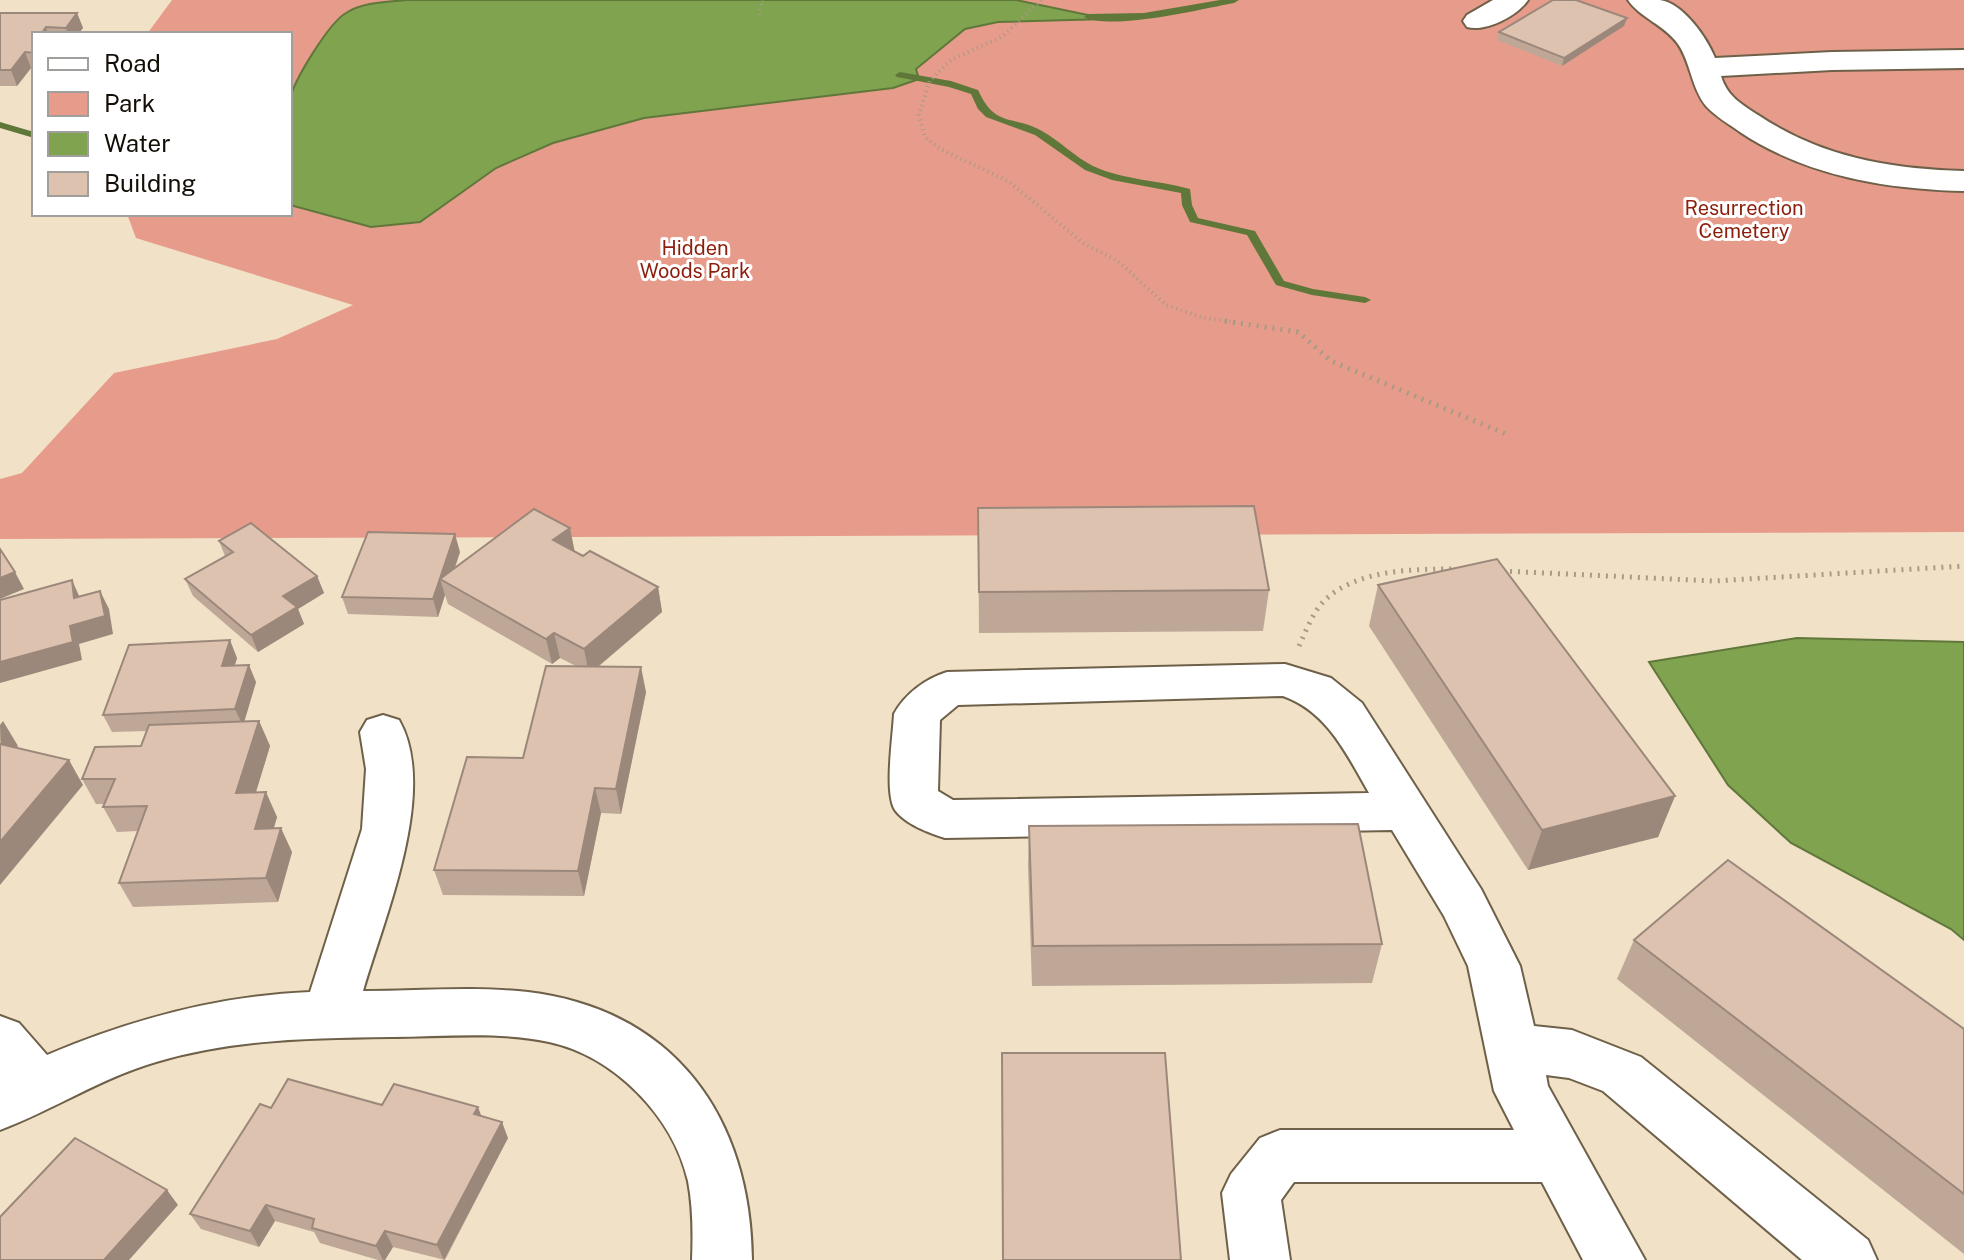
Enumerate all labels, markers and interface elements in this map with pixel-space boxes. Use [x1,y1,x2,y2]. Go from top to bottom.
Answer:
legend [32,32,292,216]
text: Road [104,49,161,77]
text: Park [104,89,155,117]
text: Water [104,129,171,157]
text: Building [104,169,196,197]
park label: Resurrection Cemetery [1684,196,1804,243]
park label: Hidden Woods Park [640,236,750,283]

